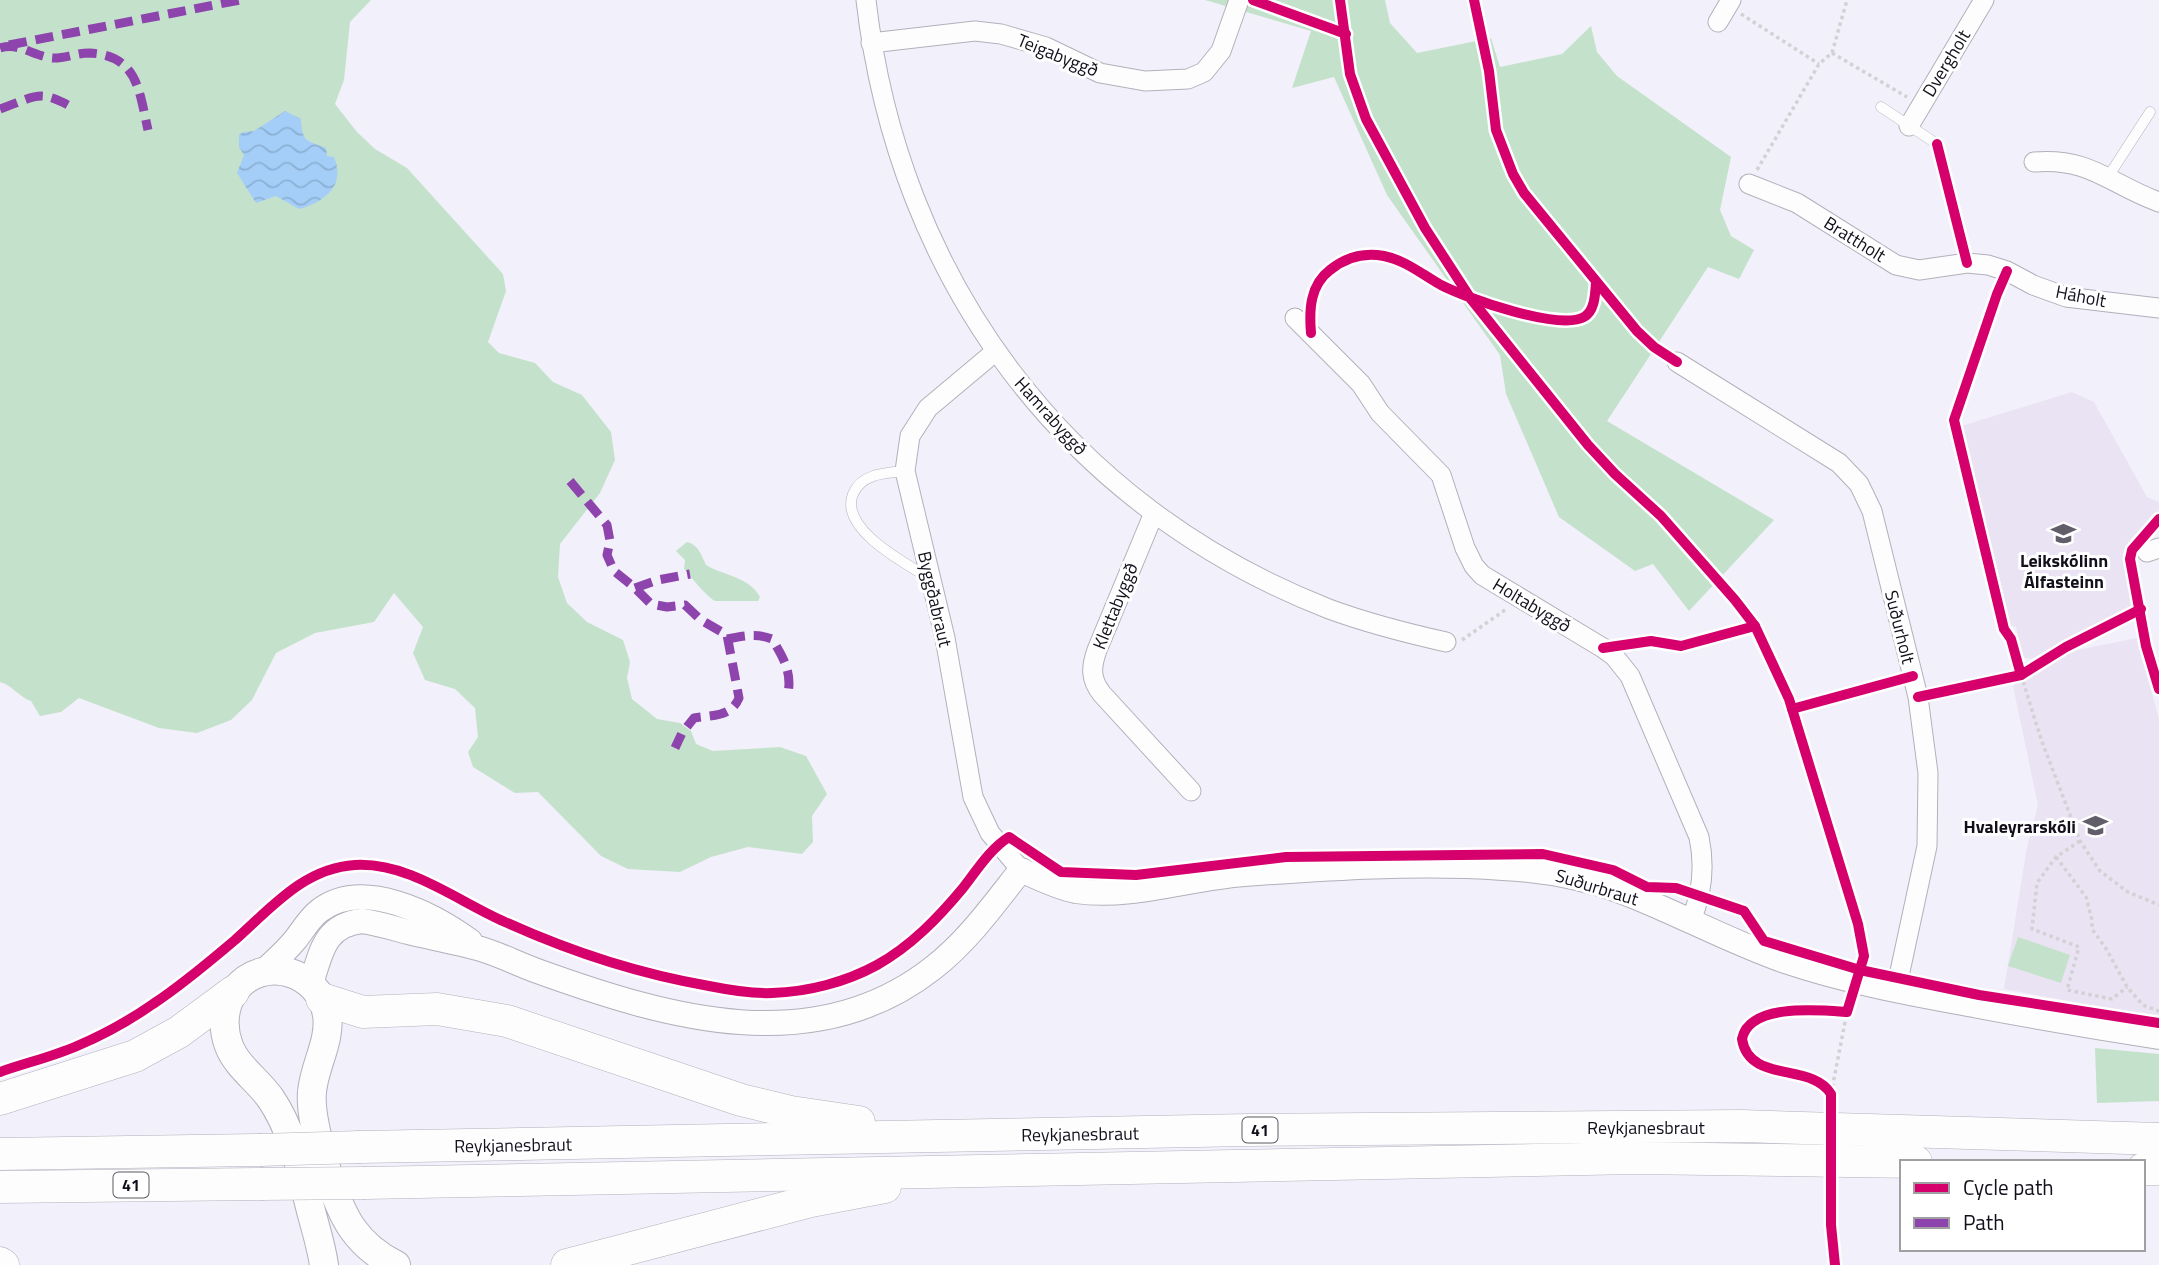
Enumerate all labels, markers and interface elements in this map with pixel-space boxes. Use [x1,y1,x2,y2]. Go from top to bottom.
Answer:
street label: Dvergholt [1915,24,1977,102]
street label: Teigabyggð [1013,27,1103,83]
street label: Brattholt [1819,209,1892,269]
street label: Háholt [2053,278,2109,314]
street label: Hamrabyggð [1008,371,1094,461]
school or university icon: Leikskólinn Álfasteinn [2050,519,2078,547]
place label: Leikskólinn Álfasteinn [2020,547,2108,595]
street label: Byggðabraut [911,549,959,650]
street label: Klettabyggð [1085,559,1145,653]
street label: Holtabyggð [1488,571,1576,639]
street label: Suðurholt [1878,588,1922,667]
school or university icon: Hvaleyrarskóli [2082,812,2110,840]
place label: Hvaleyrarskóli [1964,813,2076,840]
street label: Suðurbraut [1552,862,1643,913]
street label: Reykjanesbraut [1587,1114,1706,1141]
road number: 41 [1242,1118,1278,1142]
street label: Reykjanesbraut [1021,1119,1140,1149]
street label: Reykjanesbraut [454,1130,573,1160]
legend [1900,1160,2145,1251]
text: Cycle path [1963,1171,2054,1203]
road number: 41 [114,1172,148,1198]
text: Path [1963,1206,2005,1238]

